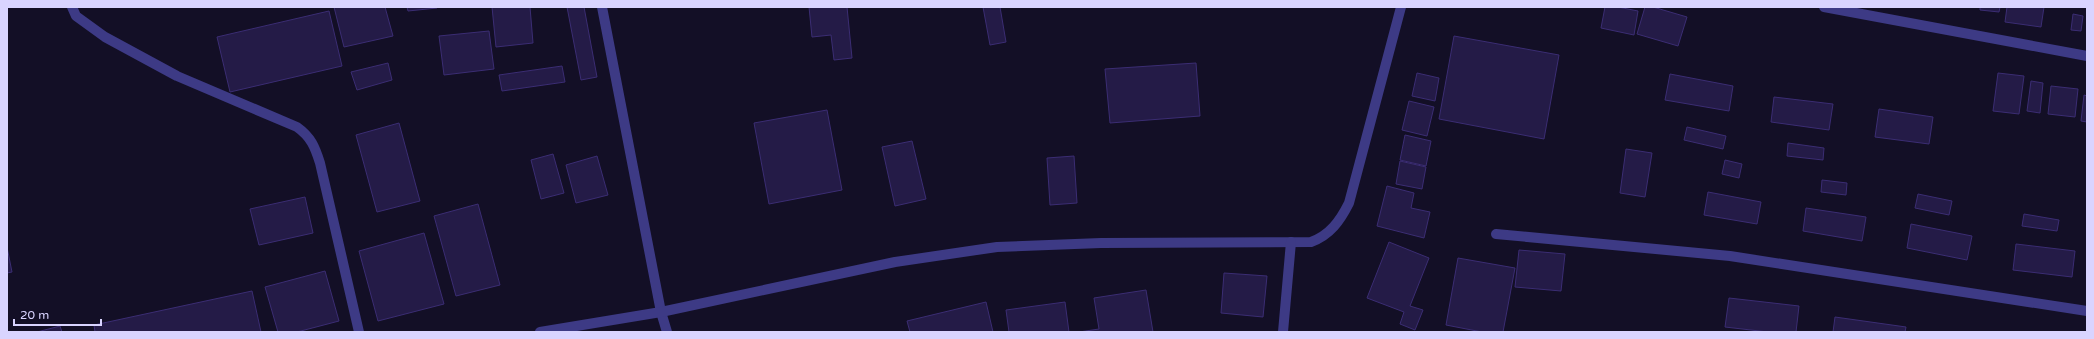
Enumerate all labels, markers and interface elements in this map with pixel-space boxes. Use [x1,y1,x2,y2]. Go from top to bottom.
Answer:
scale bar [14,301,101,327]
text: 20 m [20,308,49,322]

